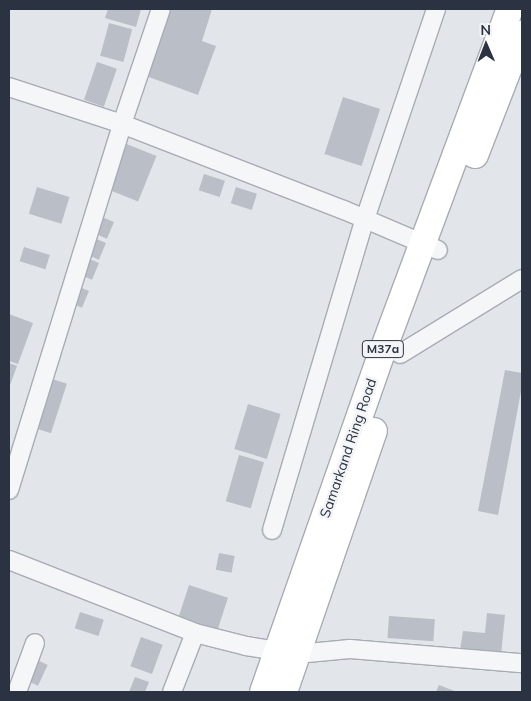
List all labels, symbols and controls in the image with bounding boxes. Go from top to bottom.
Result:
north arrow [461,20,511,70]
text: N [480,21,491,39]
road number: M37a [362,339,404,358]
street label: Samarkand Ring Road [316,376,380,520]

